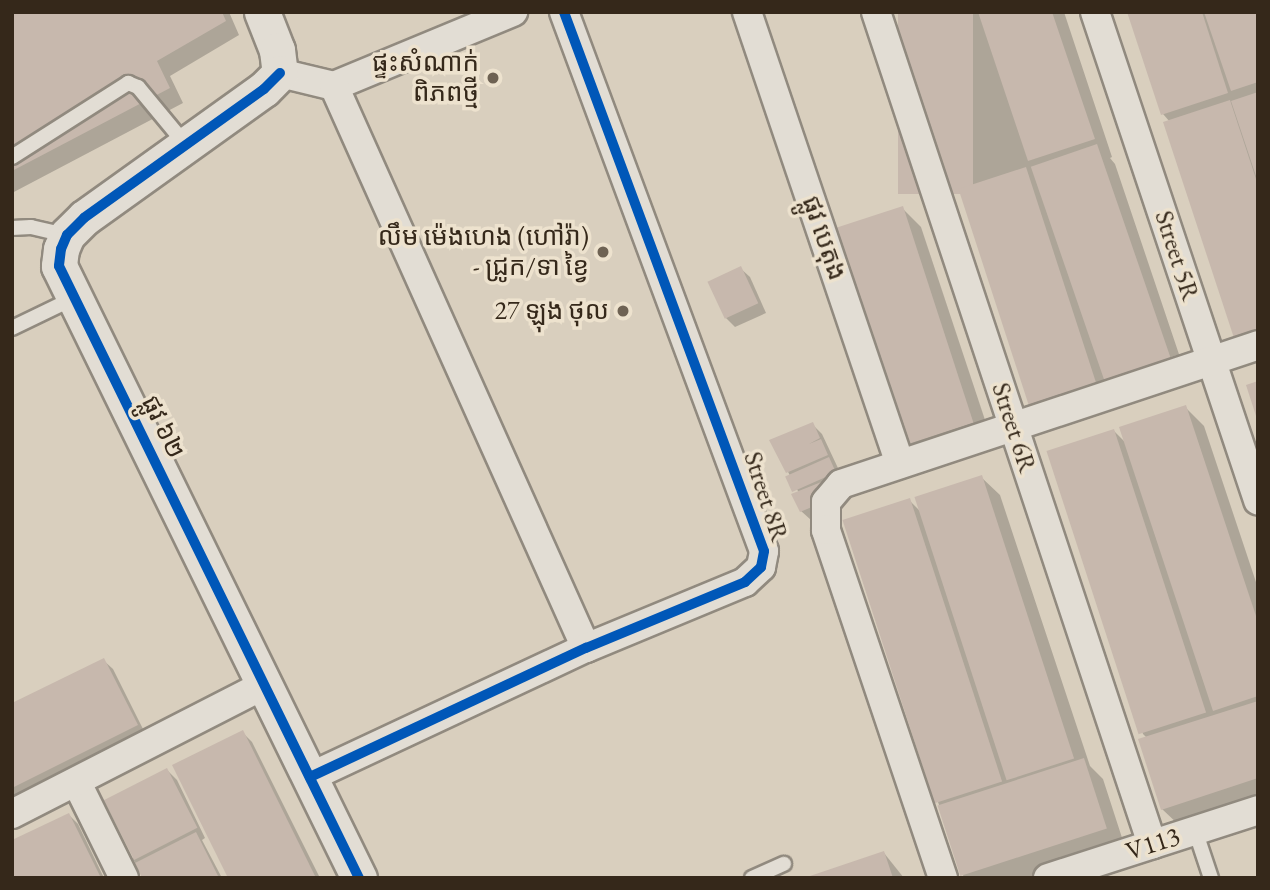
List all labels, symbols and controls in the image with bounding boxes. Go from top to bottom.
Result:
place label: ផ្ទះសំណាក់ ពិភពថ្មី [372,47,479,108]
marker: ផ្ទះសំណាក់ ពិភពថ្មី [485,70,501,86]
street label: ផ្លូវ បេតុង [795,192,853,284]
street label: Street 5R [1148,207,1206,305]
place label: លឹម ម៉េងហេង (ហៅរ៉ា) - ជ្រូក/ទា ខ្វៃ [378,221,589,282]
marker: លឹម ម៉េងហេង (ហៅរ៉ា) - ជ្រូក/ទា ខ្វៃ [595,244,611,260]
place label: 27 ឡុង ថុល [494,295,609,327]
marker: 27 ឡុង ថុល [615,303,631,319]
street label: Street 6R [985,379,1043,477]
street label: ផ្លូវ ៦២ [134,390,192,464]
street label: Street 8R [737,448,795,546]
street label: V113 [1122,821,1184,867]

